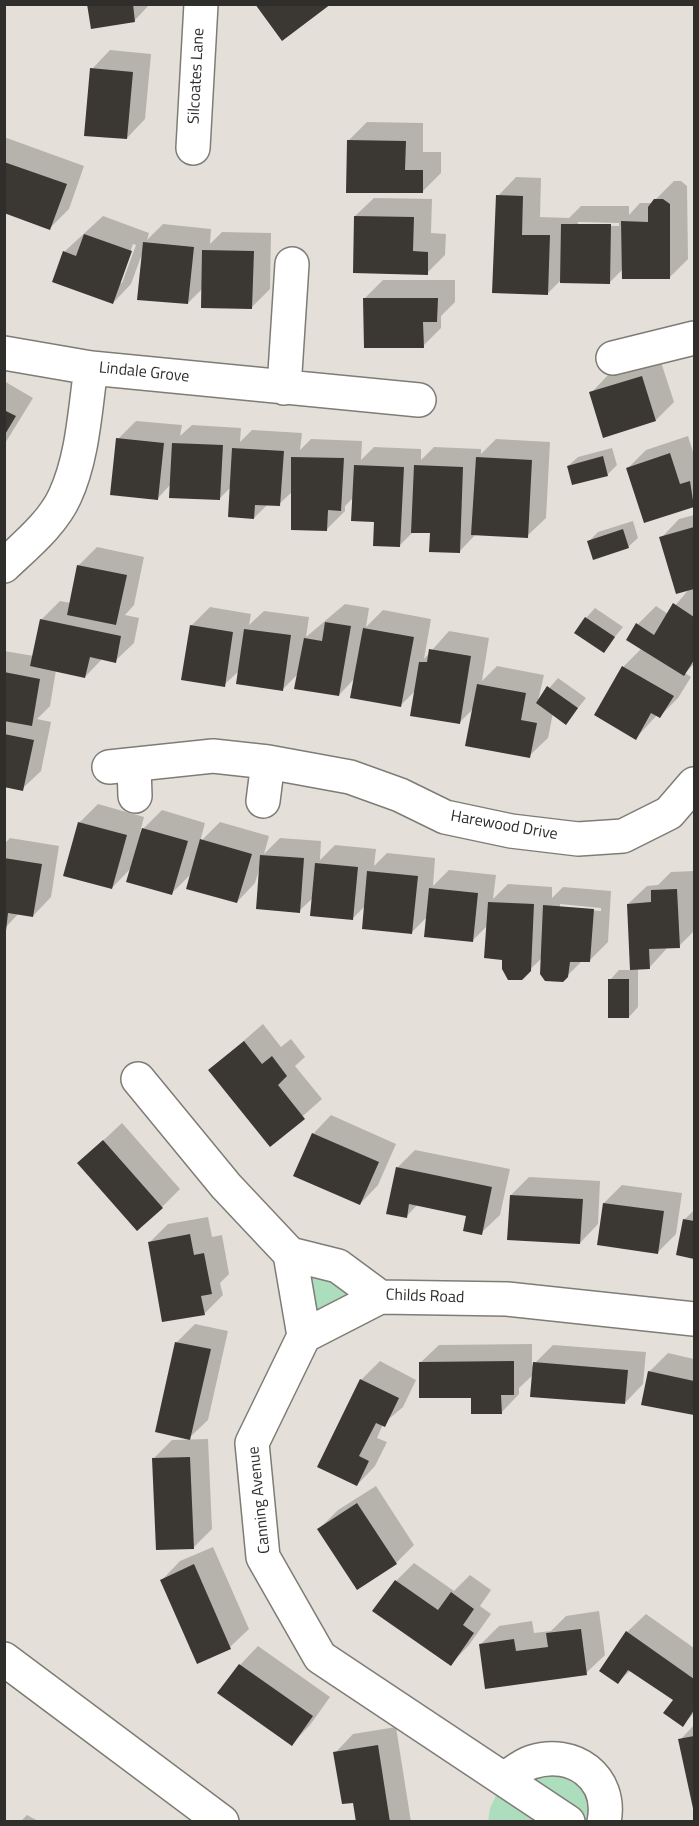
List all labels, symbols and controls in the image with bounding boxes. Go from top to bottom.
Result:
street label: Silcoates Lane [185,27,209,125]
street label: Lindale Grove [98,359,190,387]
street label: Harewood Drive [449,807,559,845]
street label: Childs Road [385,1286,465,1308]
street label: Canning Avenue [245,1445,275,1555]

